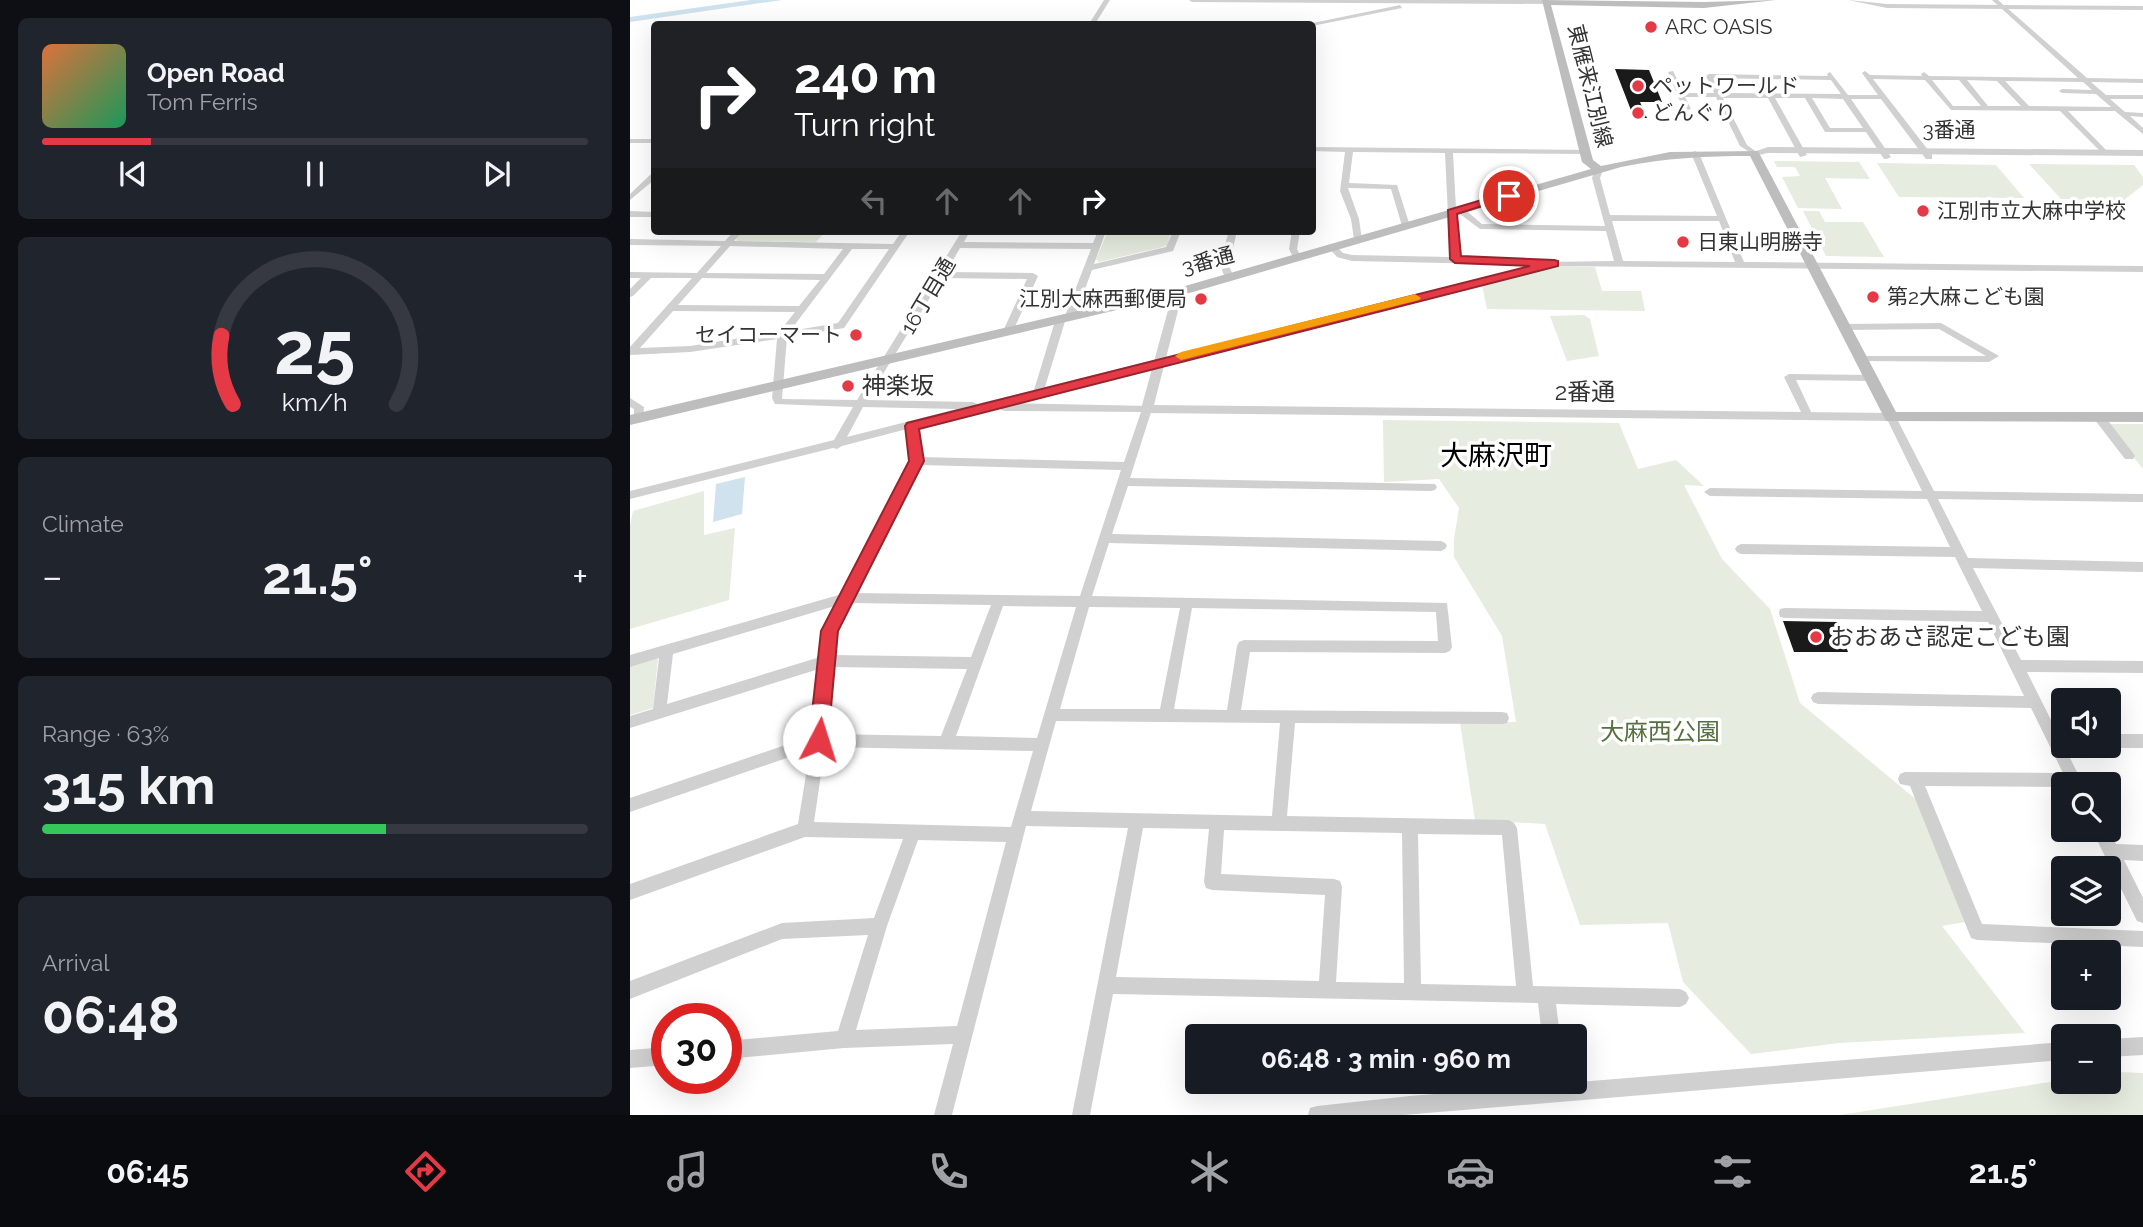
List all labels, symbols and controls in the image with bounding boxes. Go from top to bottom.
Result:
place label: ARC OASIS [1665,14,1773,39]
marker: ARC OASIS [1643,19,1659,35]
street label: 東雁来江別線 [1563,22,1618,150]
text: 240 m [794,47,937,104]
icon: right [679,49,770,140]
text: Open Road [147,58,285,88]
place label: ペットワールド [1652,73,1799,98]
marker: ペットワールド [1630,78,1646,94]
text: Tom Ferris [147,88,258,115]
place label: どんぐり [1652,100,1736,125]
marker: どんぐり [1630,105,1646,121]
text: Turn right [794,106,935,143]
street label: 3番通 [1922,117,1976,142]
icon: previous [114,155,152,193]
icon: pause [296,155,334,193]
icon: next [478,155,516,193]
pin [1479,166,1539,226]
icon: arrive [1490,177,1528,215]
icon: left [855,182,893,220]
icon: ahead [928,182,966,220]
icon: ahead [1001,182,1039,220]
icon: right [1074,182,1112,220]
place label: 江別市立大麻中学校 [1937,198,2126,223]
marker: 江別市立大麻中学校 [1915,203,1931,219]
place label: 日東山明勝寺 [1697,229,1823,254]
marker: 日東山明勝寺 [1675,234,1691,250]
street label: 3番通 [1179,242,1237,279]
street label: 16丁目通 [895,253,960,338]
place label: 第2大麻こども園 [1887,284,2045,309]
place label: 江別大麻西郵便局 [1019,286,1187,311]
marker: 第2大麻こども園 [1865,289,1881,305]
marker: 江別大麻西郵便局 [1193,291,1209,307]
text: 25 [274,307,356,392]
place label: セイコーマート [695,322,842,347]
marker: セイコーマート [848,327,864,343]
place label: 神楽坂 [862,371,934,400]
street label: 2番通 [1555,377,1615,406]
marker: 神楽坂 [840,378,856,394]
text: km/h [282,387,348,417]
district label: 大麻沢町 [1440,439,1552,472]
text: Climate [42,510,124,537]
text: 21.5° [262,545,373,606]
text: − [42,554,62,599]
text: + [572,554,588,599]
place label: おおあさ認定こども園 [1830,622,2070,651]
marker: おおあさ認定こども園 [1808,629,1824,645]
map controls [2051,688,2121,1094]
button: sound [2051,688,2121,758]
position arrow [782,703,856,777]
park label: 大麻西公園 [1600,717,1720,746]
text: Range · 63% [42,720,169,747]
text: 315 km [42,755,215,816]
button: search [2051,772,2121,842]
button: layers [2051,856,2121,926]
button: + [2051,940,2121,1010]
text: Arrival [42,949,109,976]
text: 06:48 [42,984,179,1045]
speed limit sign: 30 [651,1003,742,1094]
button: − [2051,1024,2121,1094]
text: 06:48 · 3 min · 960 m [1261,1044,1511,1074]
icon: directions [401,1147,450,1196]
icon: music [663,1147,712,1196]
icon: phone [924,1147,973,1196]
icon: climate [1185,1147,1234,1196]
icon: car [1446,1147,1495,1196]
icon: filters [1708,1147,1757,1196]
text: 06:45 [106,1153,189,1190]
text: 21.5° [1969,1153,2037,1190]

